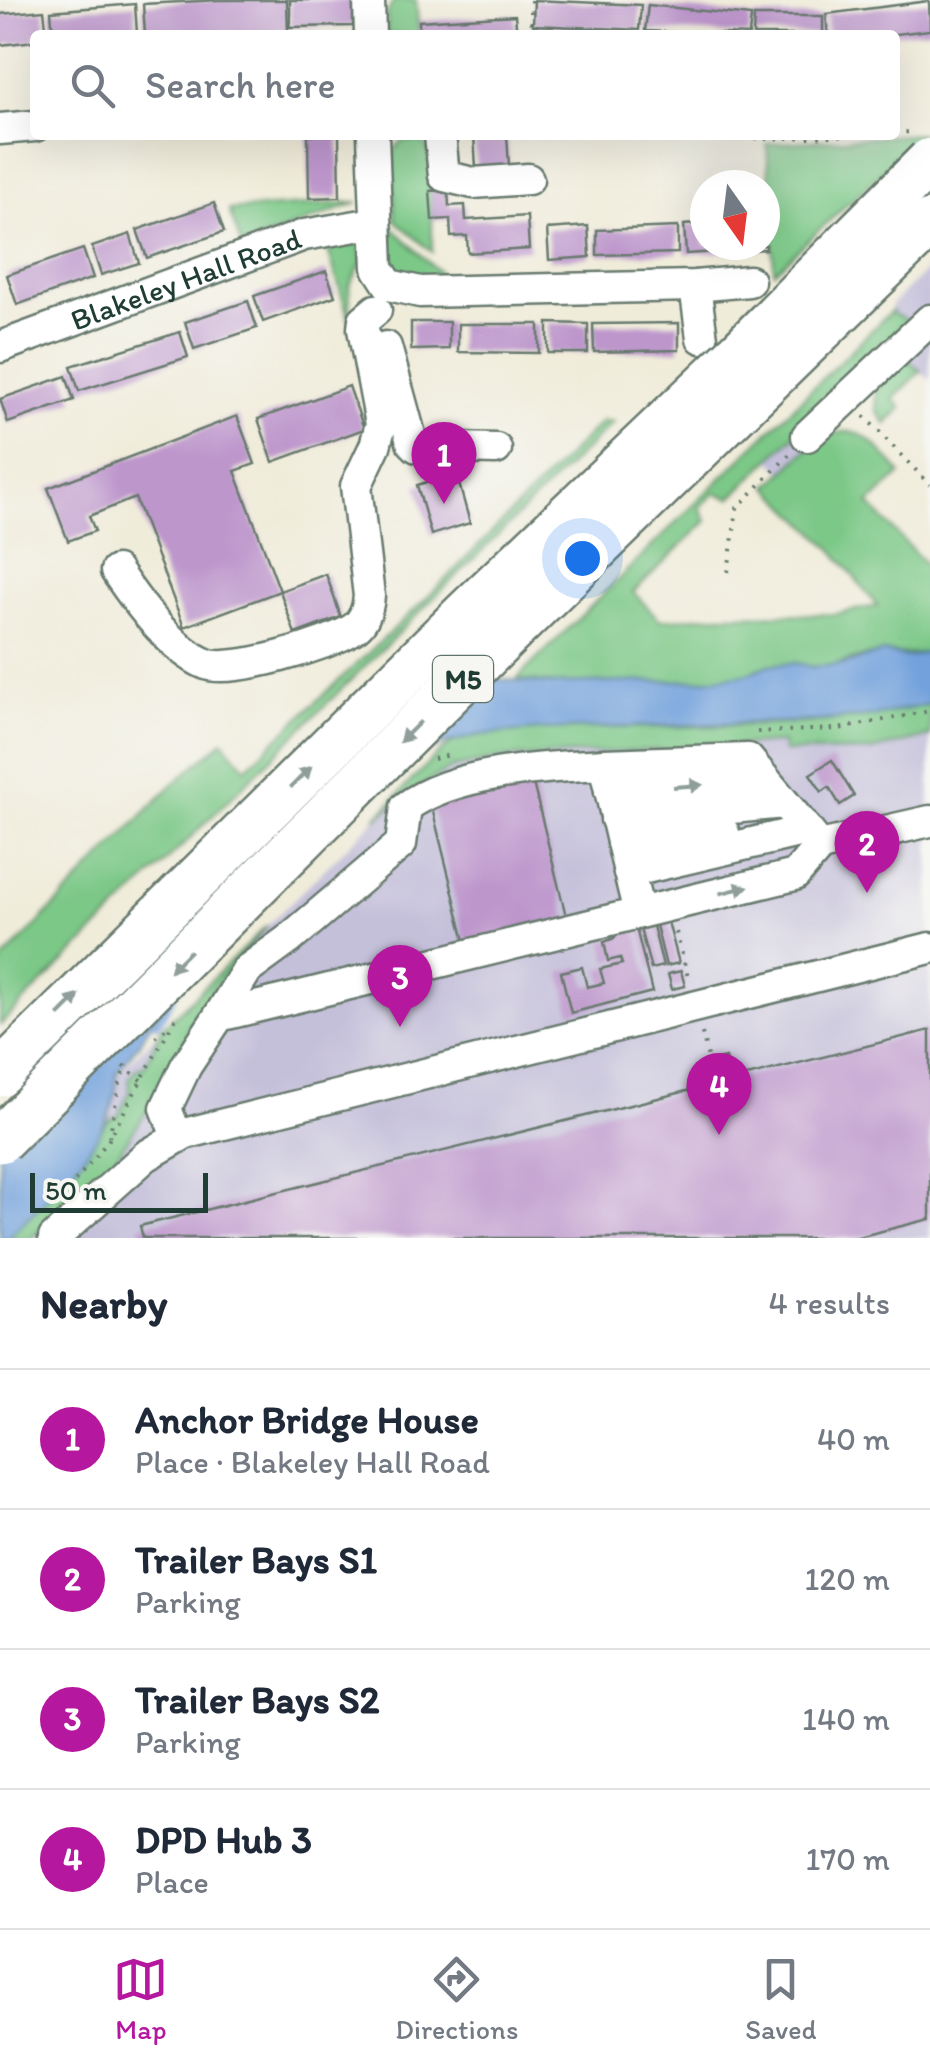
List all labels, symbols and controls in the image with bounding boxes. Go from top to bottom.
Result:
search box [30,30,900,140]
icon: search [65,58,120,113]
text: Search here [145,62,336,108]
north arrow [690,170,780,260]
street label: Blakeley Hall Road [65,219,307,338]
pin: 1 [412,422,476,504]
your location [557,533,608,584]
road number: M5 [433,656,493,702]
one-way arrow [399,720,423,743]
one-way arrow [288,765,312,789]
one-way arrow [672,777,704,793]
pin: 2 [834,810,900,893]
one-way arrow [719,882,750,897]
pin: 3 [368,944,432,1027]
one-way arrow [169,949,192,973]
one-way arrow [57,994,81,1017]
pin: 4 [686,1052,752,1135]
scale bar [30,1168,208,1212]
text: 50 m [45,1173,107,1207]
text: Nearby [40,1278,167,1329]
text: 4 results [769,1284,890,1322]
text: Anchor Bridge House [135,1397,479,1443]
text: 1 [65,1420,80,1458]
text: 40 m [817,1420,890,1458]
text: Place · Blakeley Hall Road [135,1443,490,1481]
text: Trailer Bays S1 [135,1537,377,1583]
text: 2 [64,1560,81,1598]
text: 120 m [804,1560,890,1598]
text: Parking [135,1583,241,1621]
text: Trailer Bays S2 [135,1677,380,1723]
text: 3 [64,1700,81,1738]
text: 140 m [802,1700,890,1738]
text: Parking [135,1723,241,1761]
text: DPD Hub 3 [135,1817,312,1863]
text: 4 [63,1840,82,1878]
text: 170 m [805,1840,890,1878]
text: Place [135,1863,209,1901]
tab: Map [113,1952,168,2046]
tab: Directions [395,1952,518,2046]
tab: Saved [745,1952,817,2046]

